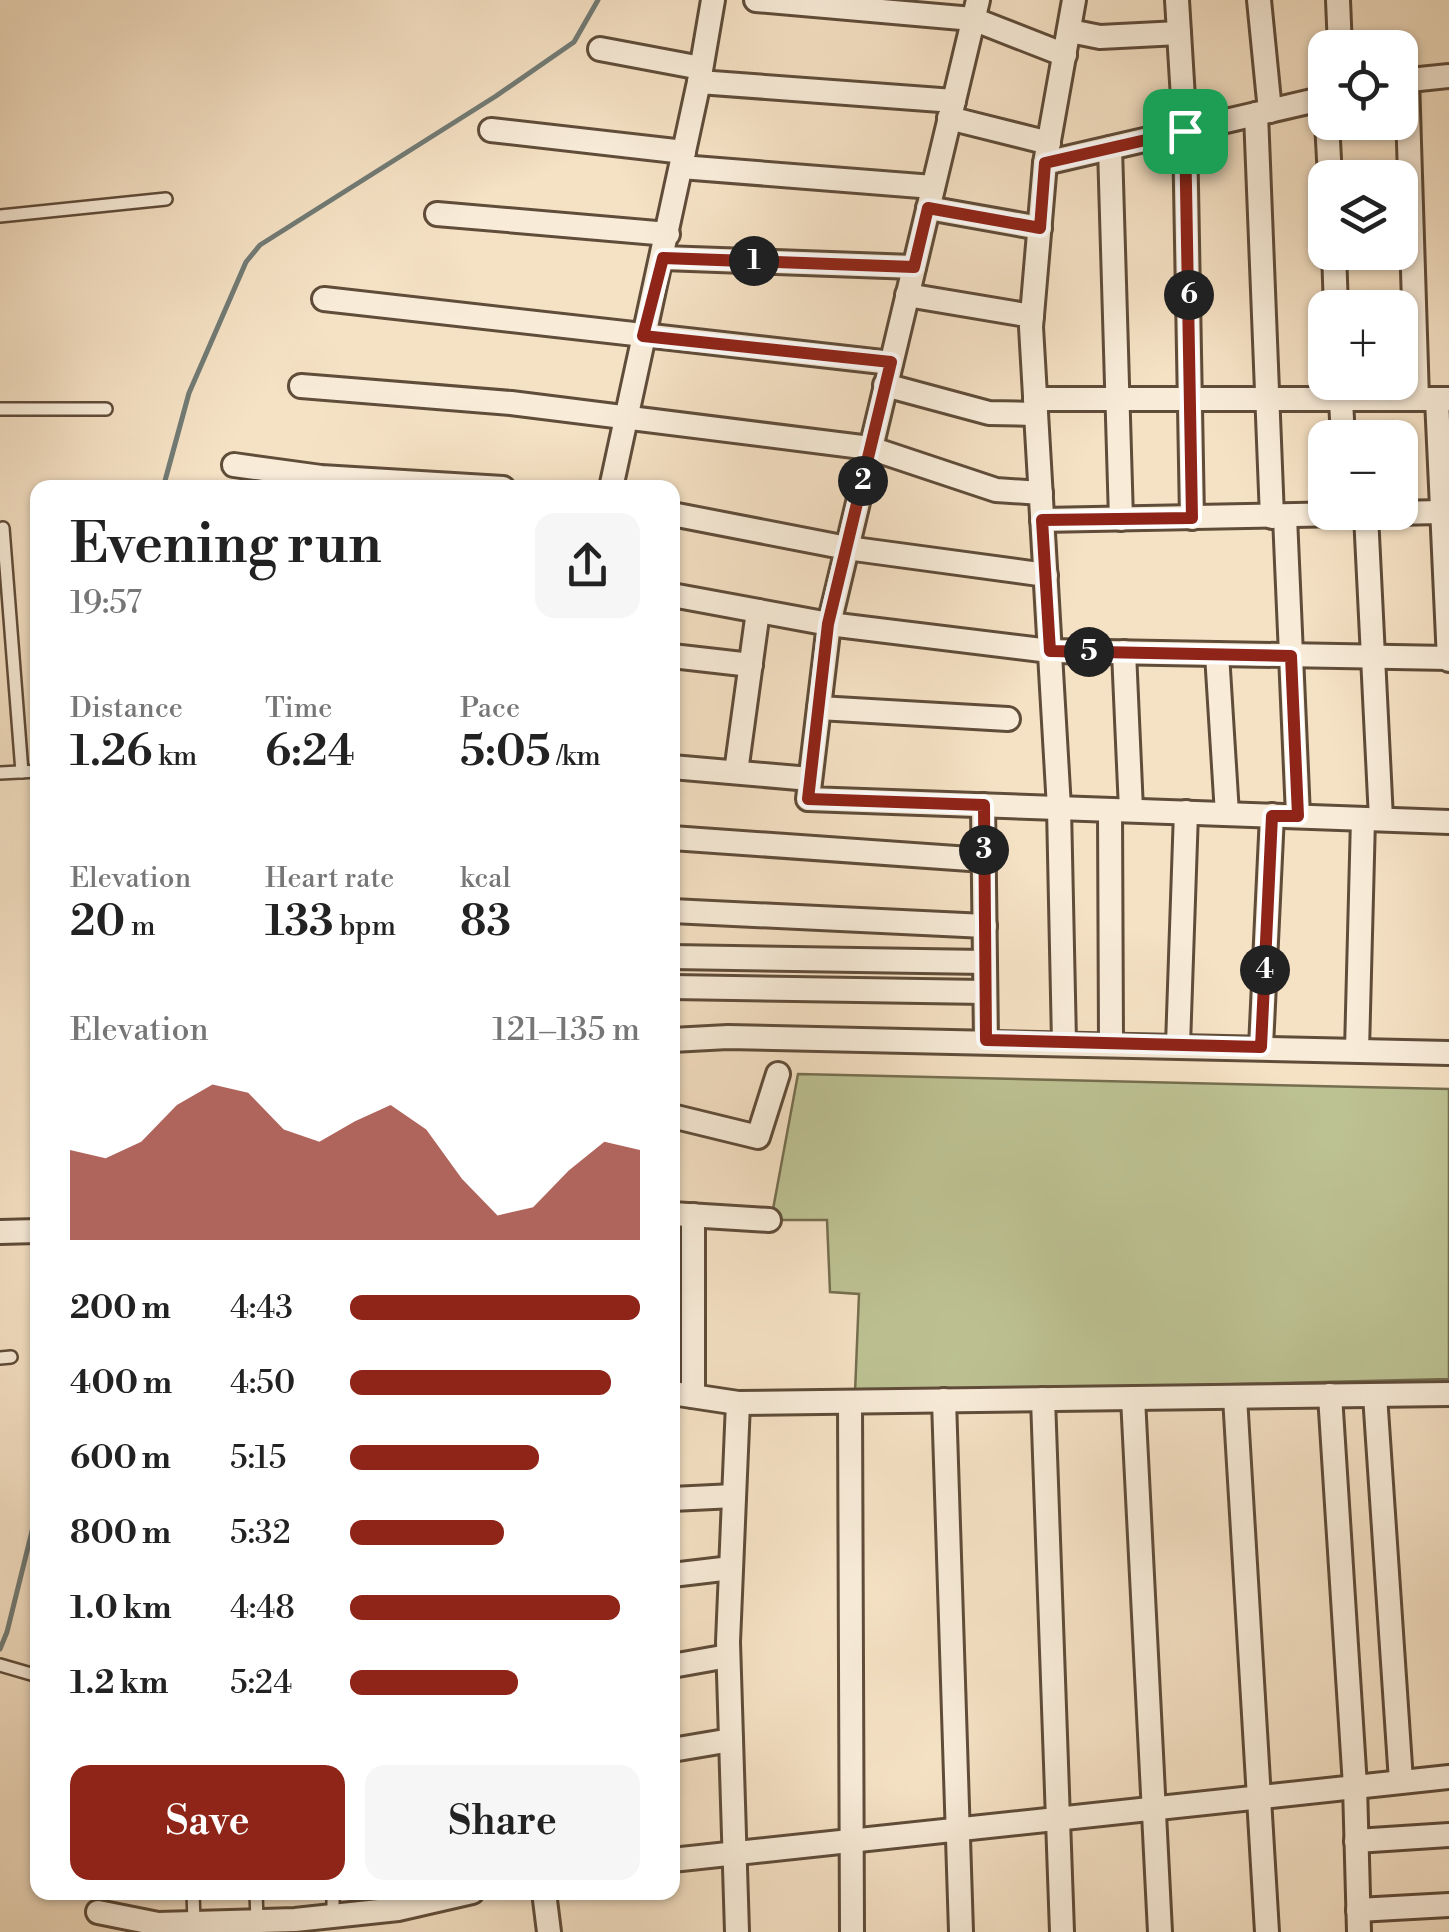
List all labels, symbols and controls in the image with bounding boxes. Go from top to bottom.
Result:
map controls [1308,30,1418,530]
button: locate [1308,30,1418,140]
pin [1143,89,1228,174]
icon: arrive [1158,104,1213,159]
button: layers [1308,160,1418,270]
pin: 1 [729,236,779,286]
text: 1 [747,243,761,278]
pin: 6 [1164,270,1214,320]
text: 6 [1180,277,1198,312]
button: + [1308,290,1418,400]
button: − [1308,420,1418,530]
pin: 2 [838,456,888,506]
text: 2 [854,463,872,498]
text: Evening run [70,511,382,580]
button: share [535,513,640,618]
text: 19:57 [70,583,142,623]
pin: 5 [1064,627,1114,677]
text: 5 [1080,634,1098,669]
text: Distance [70,691,183,726]
text: Time [265,691,332,726]
text: Pace [460,691,520,726]
text: 1.26 [70,726,152,779]
text: 6:24 [265,726,355,779]
text: 5:05 [460,726,551,779]
text: km [152,739,197,774]
text: /km [551,739,601,774]
pin: 3 [959,825,1009,875]
text: 3 [976,832,992,867]
text: Elevation [70,861,191,896]
text: Heart rate [265,861,394,896]
text: kcal [460,861,511,896]
text: 20 [70,896,125,949]
text: 133 [265,896,334,949]
text: 83 [460,896,511,949]
text: m [125,909,155,944]
text: bpm [334,909,396,944]
pin: 4 [1240,945,1290,995]
text: 4 [1256,952,1274,987]
text: Elevation [70,1010,209,1050]
text: 121–135 m [492,1010,640,1050]
text: 200 m [70,1288,171,1328]
text: 4:43 [230,1288,293,1328]
text: 400 m [70,1363,172,1403]
text: 4:50 [230,1363,295,1403]
text: 600 m [70,1438,171,1478]
text: 5:15 [230,1438,286,1478]
text: 800 m [70,1513,171,1553]
text: 5:32 [230,1513,291,1553]
text: 1.0 km [70,1588,172,1628]
text: 4:48 [230,1588,295,1628]
text: 1.2 km [70,1663,168,1703]
text: 5:24 [230,1663,292,1703]
button: Save [70,1765,345,1880]
button: Share [365,1765,640,1880]

